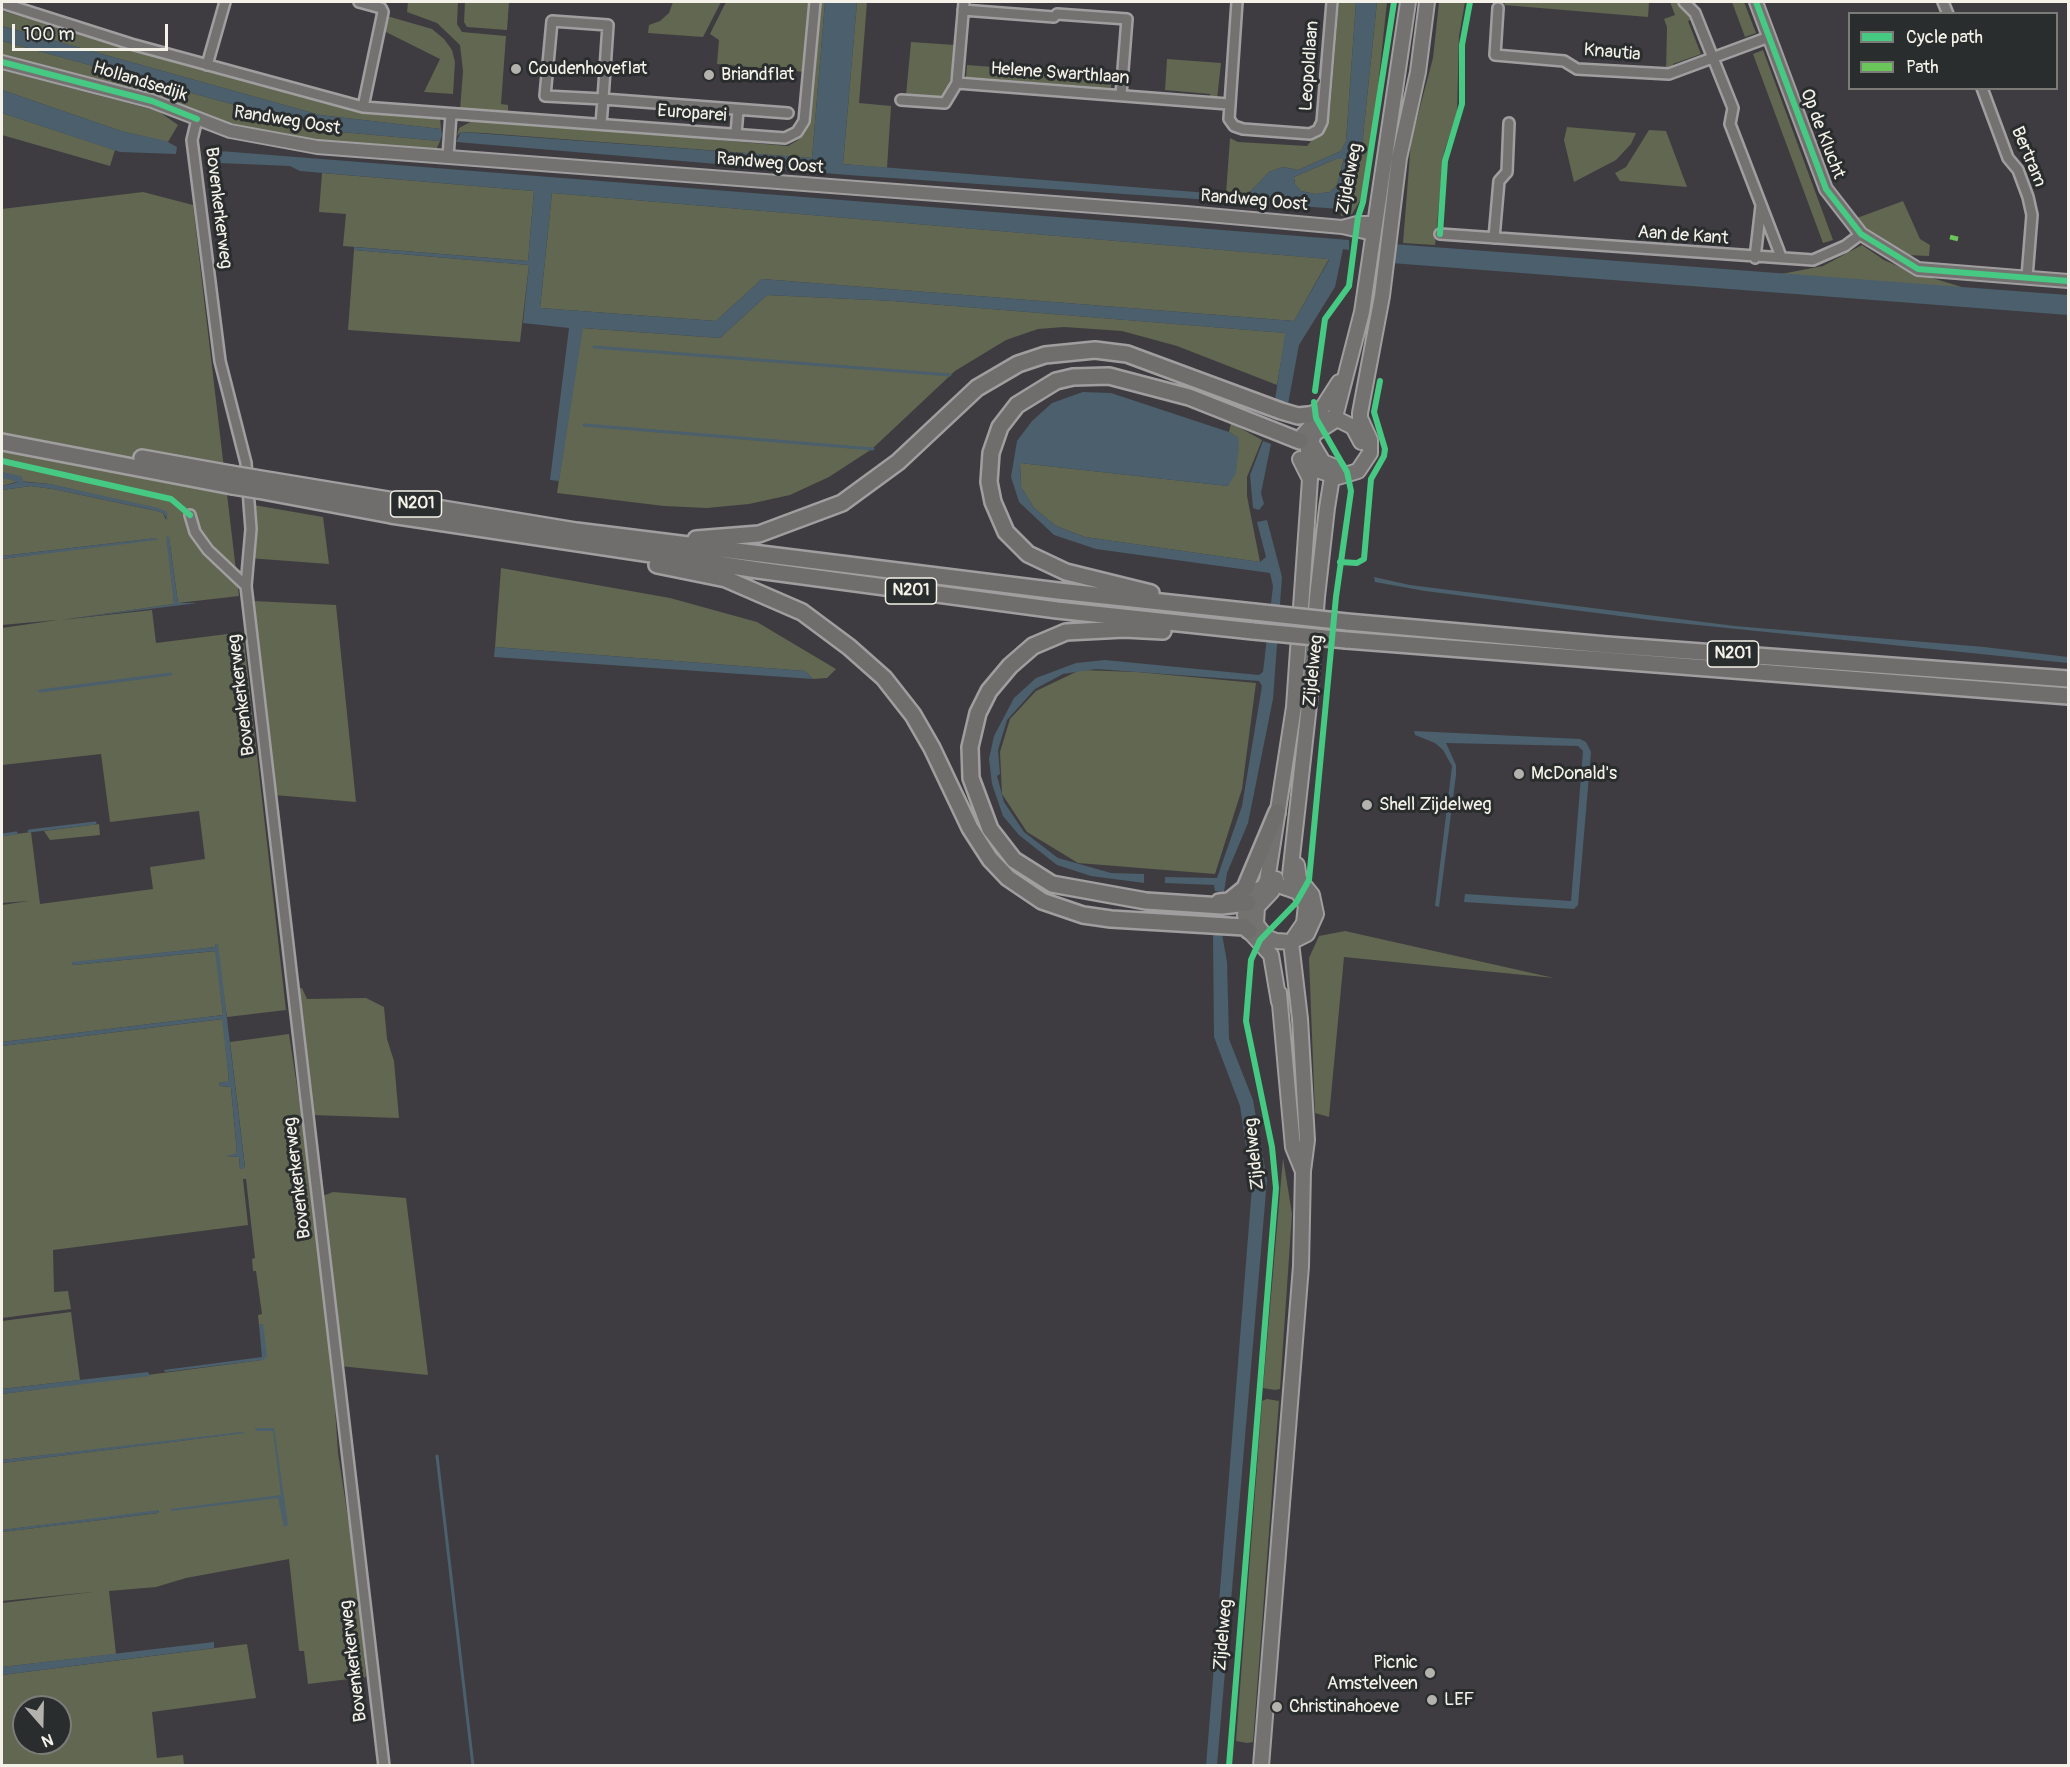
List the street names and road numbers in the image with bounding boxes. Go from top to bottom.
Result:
street label: Leopoldlaan [1296,20,1324,112]
street label: Knautia [1583,40,1641,66]
street label: Hollandsedijk [90,57,190,107]
street label: Helene Swarthlaan [990,58,1130,90]
street label: Op de Klucht [1795,86,1849,182]
street label: Europarei [657,101,727,127]
street label: Randweg Oost [232,102,342,140]
street label: Bertram [2006,124,2050,190]
street label: Zijdelweg [1333,141,1367,217]
street label: Bovenkerkerweg [200,146,236,270]
street label: Randweg Oost [715,149,825,179]
street label: Randweg Oost [1199,186,1309,216]
street label: Aan de Kant [1637,222,1729,250]
road number: N201 [390,491,442,517]
road number: N201 [886,578,936,604]
street label: Bovenkerkerweg [224,633,260,757]
street label: Zijdelweg [1299,634,1329,708]
road number: N201 [1708,641,1758,667]
street label: Bovenkerkerweg [280,1116,316,1240]
street label: Zijdelweg [1240,1117,1270,1191]
street label: Zijdelweg [1210,1598,1238,1672]
street label: Bovenkerkerweg [336,1599,372,1723]

